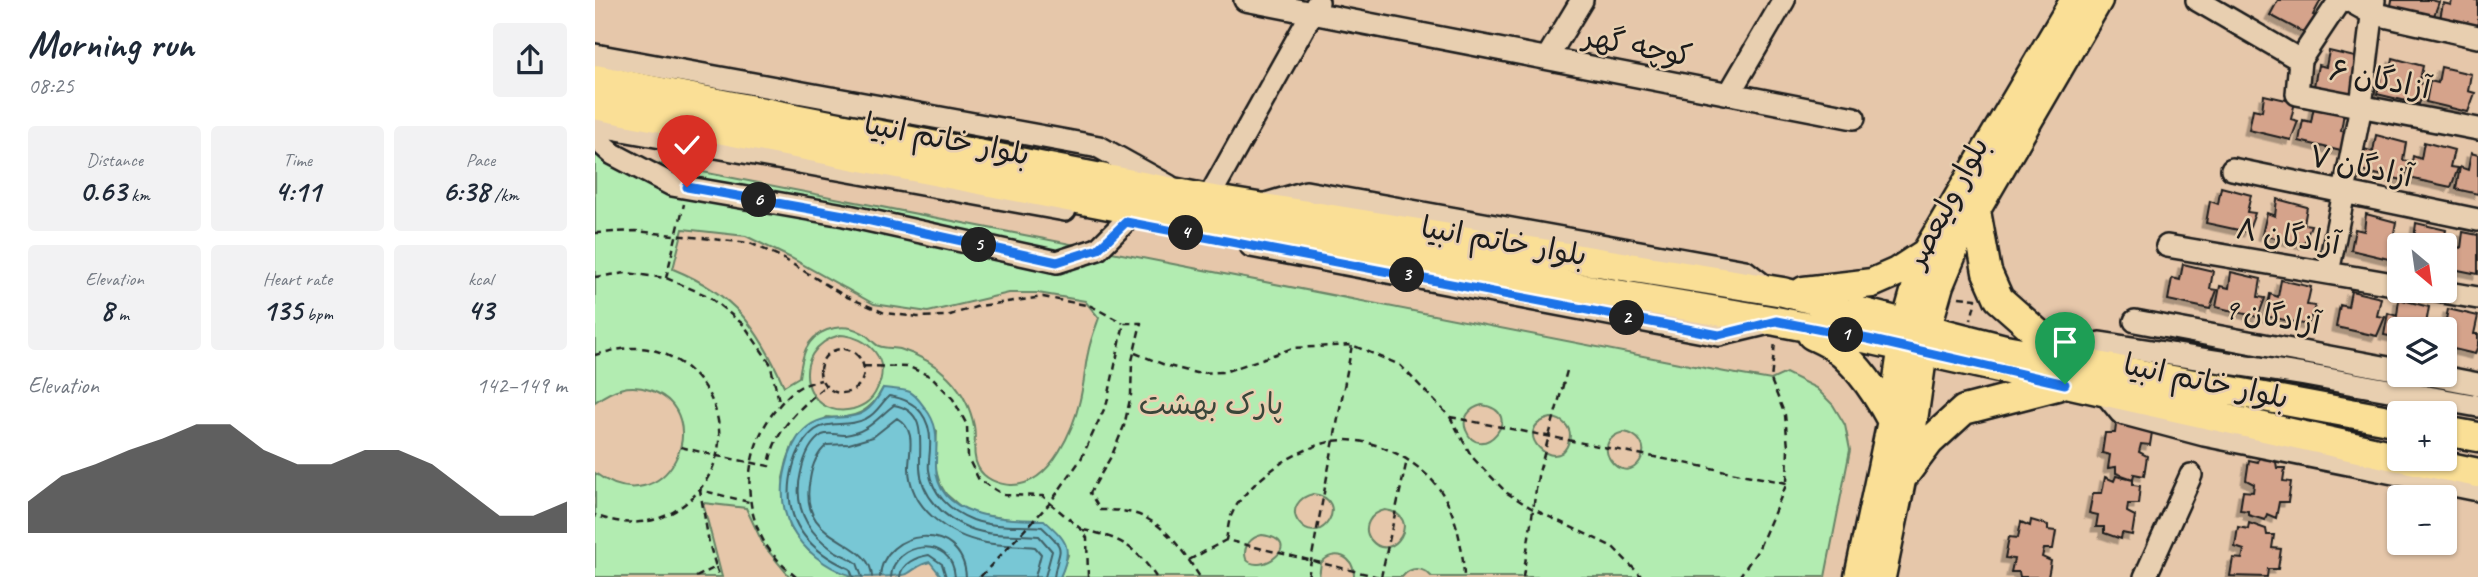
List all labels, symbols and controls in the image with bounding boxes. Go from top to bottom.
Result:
street label: کوچه گهر [1578,16,1695,75]
text: Morning run [28,21,194,68]
button: share [493,23,567,97]
street label: آزادگان ۶ [2326,51,2435,108]
text: 08:25 [28,71,74,100]
street label: بلوار خاتم انبیا [860,104,1033,177]
pin [657,115,717,187]
icon: check [668,126,706,164]
street label: بلوار ولیعصر [1895,130,1997,276]
street label: آزادگان ۷ [2306,136,2418,196]
text: Distance [86,148,143,172]
text: Time [283,148,312,172]
text: Pace [466,148,495,172]
text: 0.63 [79,172,126,210]
text: 4:11 [274,172,321,210]
text: 6:38 [442,172,489,210]
pin: 6 [741,182,777,218]
text: km [126,183,150,207]
text: /km [489,183,519,207]
text: 6 [754,187,763,211]
street label: بلوار خاتم انبیا [1418,208,1590,277]
street label: آزادگان ۸ [2233,209,2344,263]
pin: 4 [1169,216,1203,250]
text: 4 [1181,220,1190,244]
pin: 5 [961,228,997,262]
text: 5 [974,232,983,256]
north arrow [2387,233,2457,303]
map controls [2387,233,2457,555]
pin: 3 [1389,258,1425,292]
text: 3 [1402,262,1411,286]
text: Elevation [85,267,144,291]
text: Heart rate [263,267,332,291]
text: kcal [468,267,493,291]
street label: آزادگان 9 [2221,289,2325,343]
text: 8 [100,291,114,329]
text: 135 [262,291,302,329]
text: 43 [467,291,494,329]
pin: 2 [1609,300,1645,336]
text: m [114,302,129,326]
text: bpm [302,302,333,326]
text: 2 [1622,305,1631,329]
pin [2035,312,2095,384]
button: layers [2387,317,2457,387]
pin: 1 [1829,318,1863,352]
text: 1 [1841,322,1850,346]
icon: arrive [2046,323,2084,361]
street label: بلوار خاتم انبیا [2119,345,2292,420]
text: Elevation [28,371,99,400]
text: 142–149 m [476,371,567,400]
park label: پارک بهشت [1139,385,1283,423]
button: + [2387,401,2457,471]
button: − [2387,485,2457,555]

